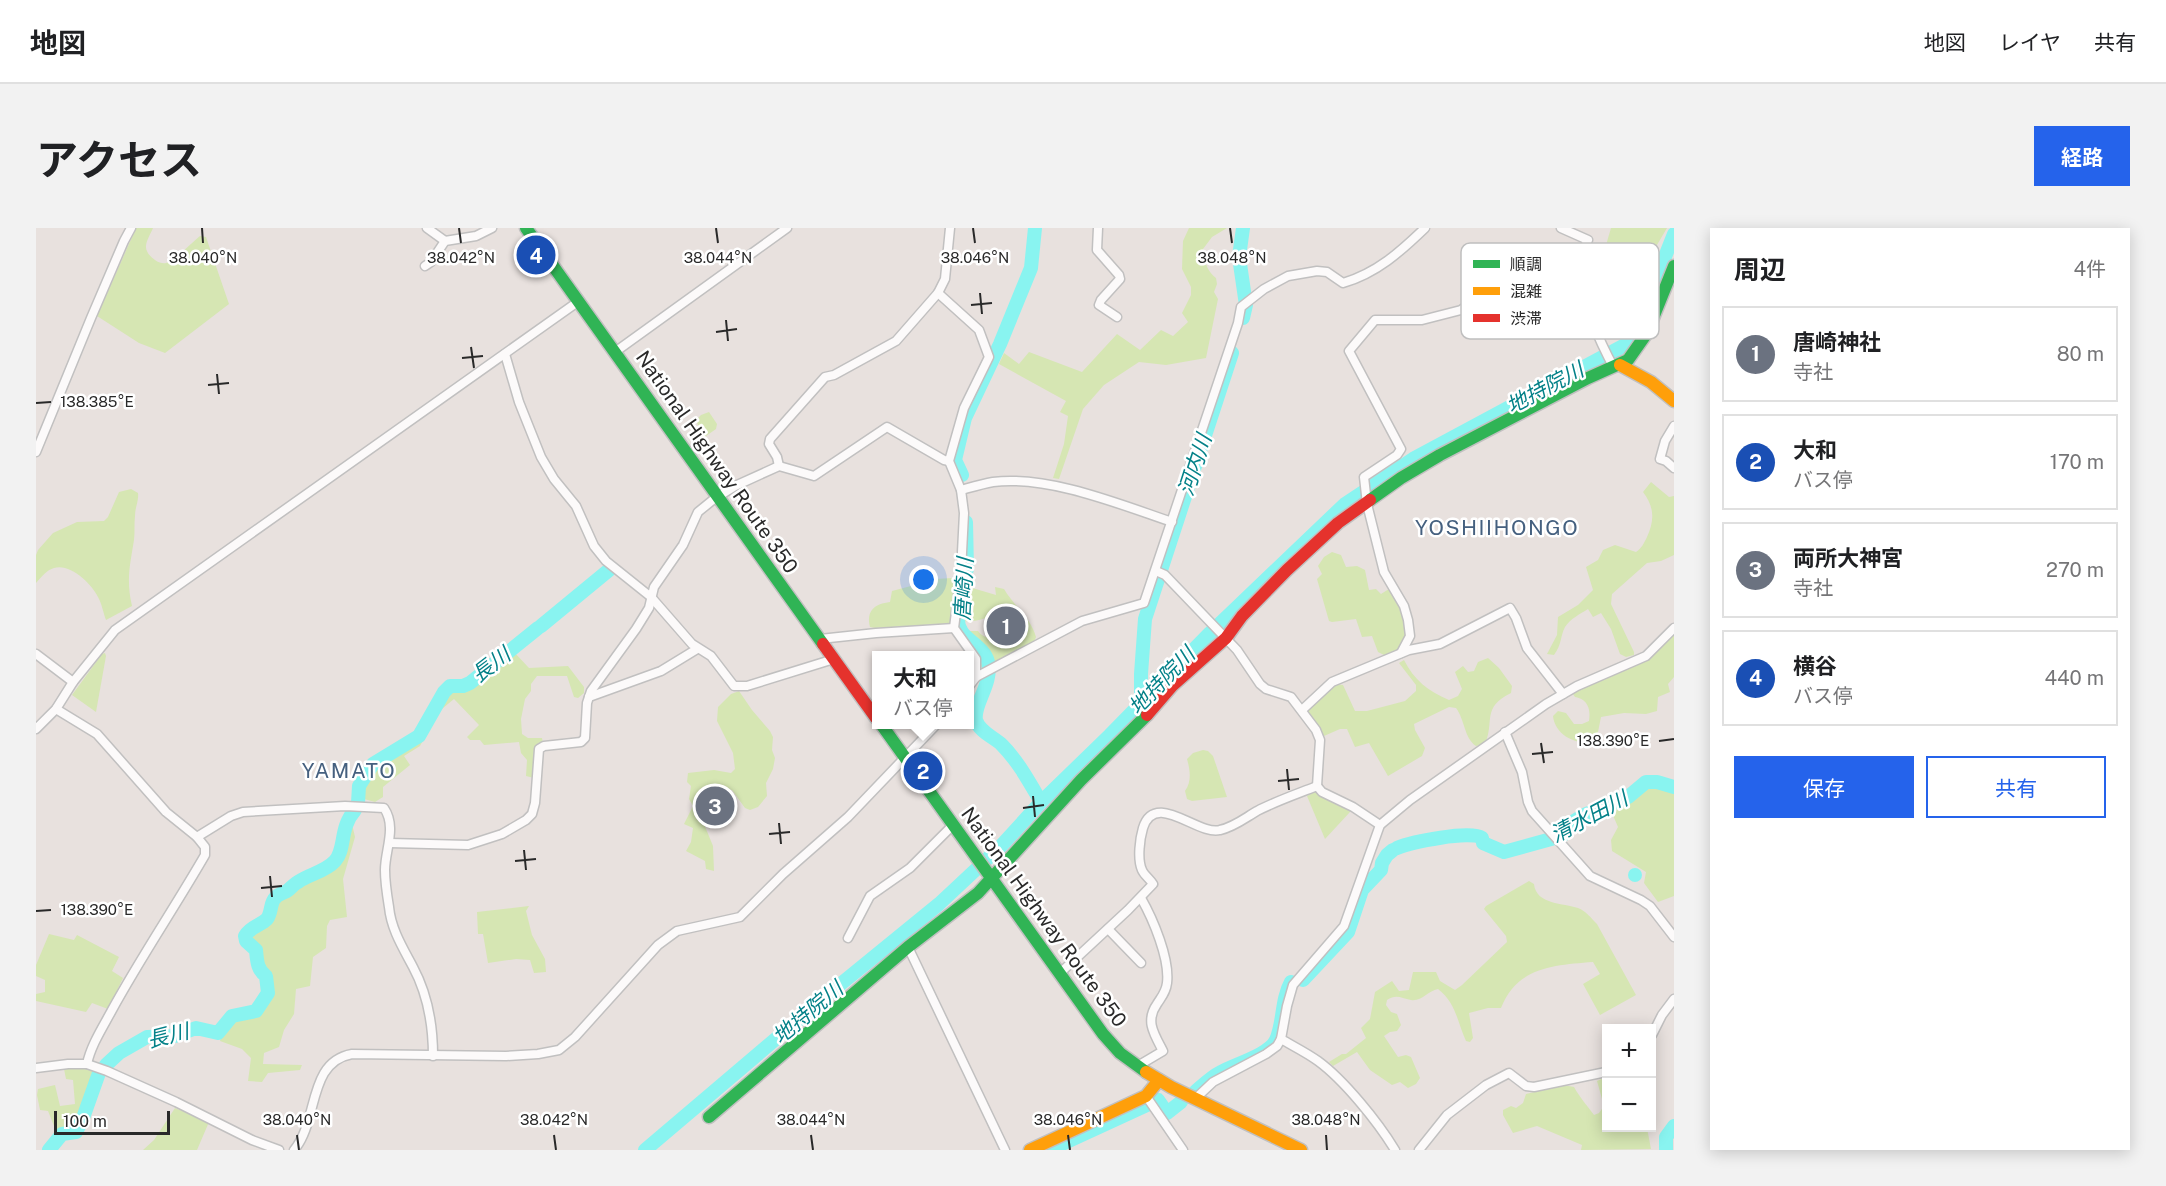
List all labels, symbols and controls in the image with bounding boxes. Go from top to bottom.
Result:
text: 地図 [30,26,86,59]
text: 地図 [1924,30,1966,55]
text: レイヤ [1999,30,2061,55]
text: 共有 [2094,30,2136,55]
button: 経路 [2034,126,2130,186]
text: アクセス [36,135,202,184]
pin: 4 [516,232,556,278]
legend [1461,243,1659,339]
text: 38.040°N [169,249,237,266]
text: 38.042°N [427,249,495,266]
text: 38.044°N [684,249,752,266]
text: 38.046°N [941,249,1009,266]
text: 38.048°N [1198,249,1267,266]
text: 周辺 [1734,254,1786,285]
text: 順調 [1510,255,1542,274]
text: 4件 [2073,257,2106,281]
text: 混雑 [1510,282,1542,301]
text: 渋滞 [1510,309,1542,328]
text: 唐崎神社 [1793,329,1881,355]
text: 1 [1751,342,1760,366]
text: 80 m [2057,342,2104,366]
street label: National Highway Route 350 [631,346,803,578]
water label: 地持院川 [1502,356,1589,418]
text: 寺社 [1793,360,1833,384]
text: 138.385°E [60,393,134,410]
water label: 河内川 [1173,429,1217,499]
text: 大和 [1793,437,1837,463]
text: 2 [1749,450,1762,474]
text: 170 m [2050,450,2104,474]
text: バス停 [1793,468,1853,492]
district label: YOSHIIHONGO [1415,515,1579,540]
text: 両所大神宮 [1793,545,1903,571]
water label: 唐崎川 [949,555,978,621]
text: 3 [1749,558,1762,582]
text: 270 m [2046,558,2104,582]
your location [909,565,938,594]
text: 寺社 [1793,576,1833,600]
pin: 1 [986,604,1026,648]
water label: 地持院川 [1123,640,1201,720]
water label: 長川 [466,641,517,687]
popup [872,651,974,729]
text: 横谷 [1793,653,1837,679]
text: 大和 [893,665,937,691]
text: 4 [1749,666,1762,690]
text: 440 m [2044,666,2104,690]
text: バス停 [1793,684,1853,708]
text: バス停 [893,696,953,720]
text: 138.390°E [1577,732,1649,749]
pin: 2 [904,748,942,794]
button: 保存 [1734,756,1914,818]
button: 共有 [1926,756,2106,818]
district label: YAMATO [302,758,396,783]
pin: 3 [696,784,734,828]
water label: 清水田川 [1546,785,1633,847]
street label: National Highway Route 350 [956,802,1132,1032]
text: 138.390°E [61,901,133,918]
water label: 地持院川 [767,975,849,1049]
water label: 長川 [144,1018,193,1053]
map controls [1602,1024,1656,1132]
button: + [1602,1024,1656,1078]
button: − [1602,1078,1656,1132]
scale bar [54,1108,170,1136]
text: 38.040°N [263,1111,331,1128]
text: 38.042°N [520,1111,588,1128]
text: 38.044°N [777,1111,845,1128]
text: 38.046°N [1034,1111,1102,1128]
text: 38.048°N [1292,1111,1361,1128]
text: 100 m [63,1112,107,1131]

